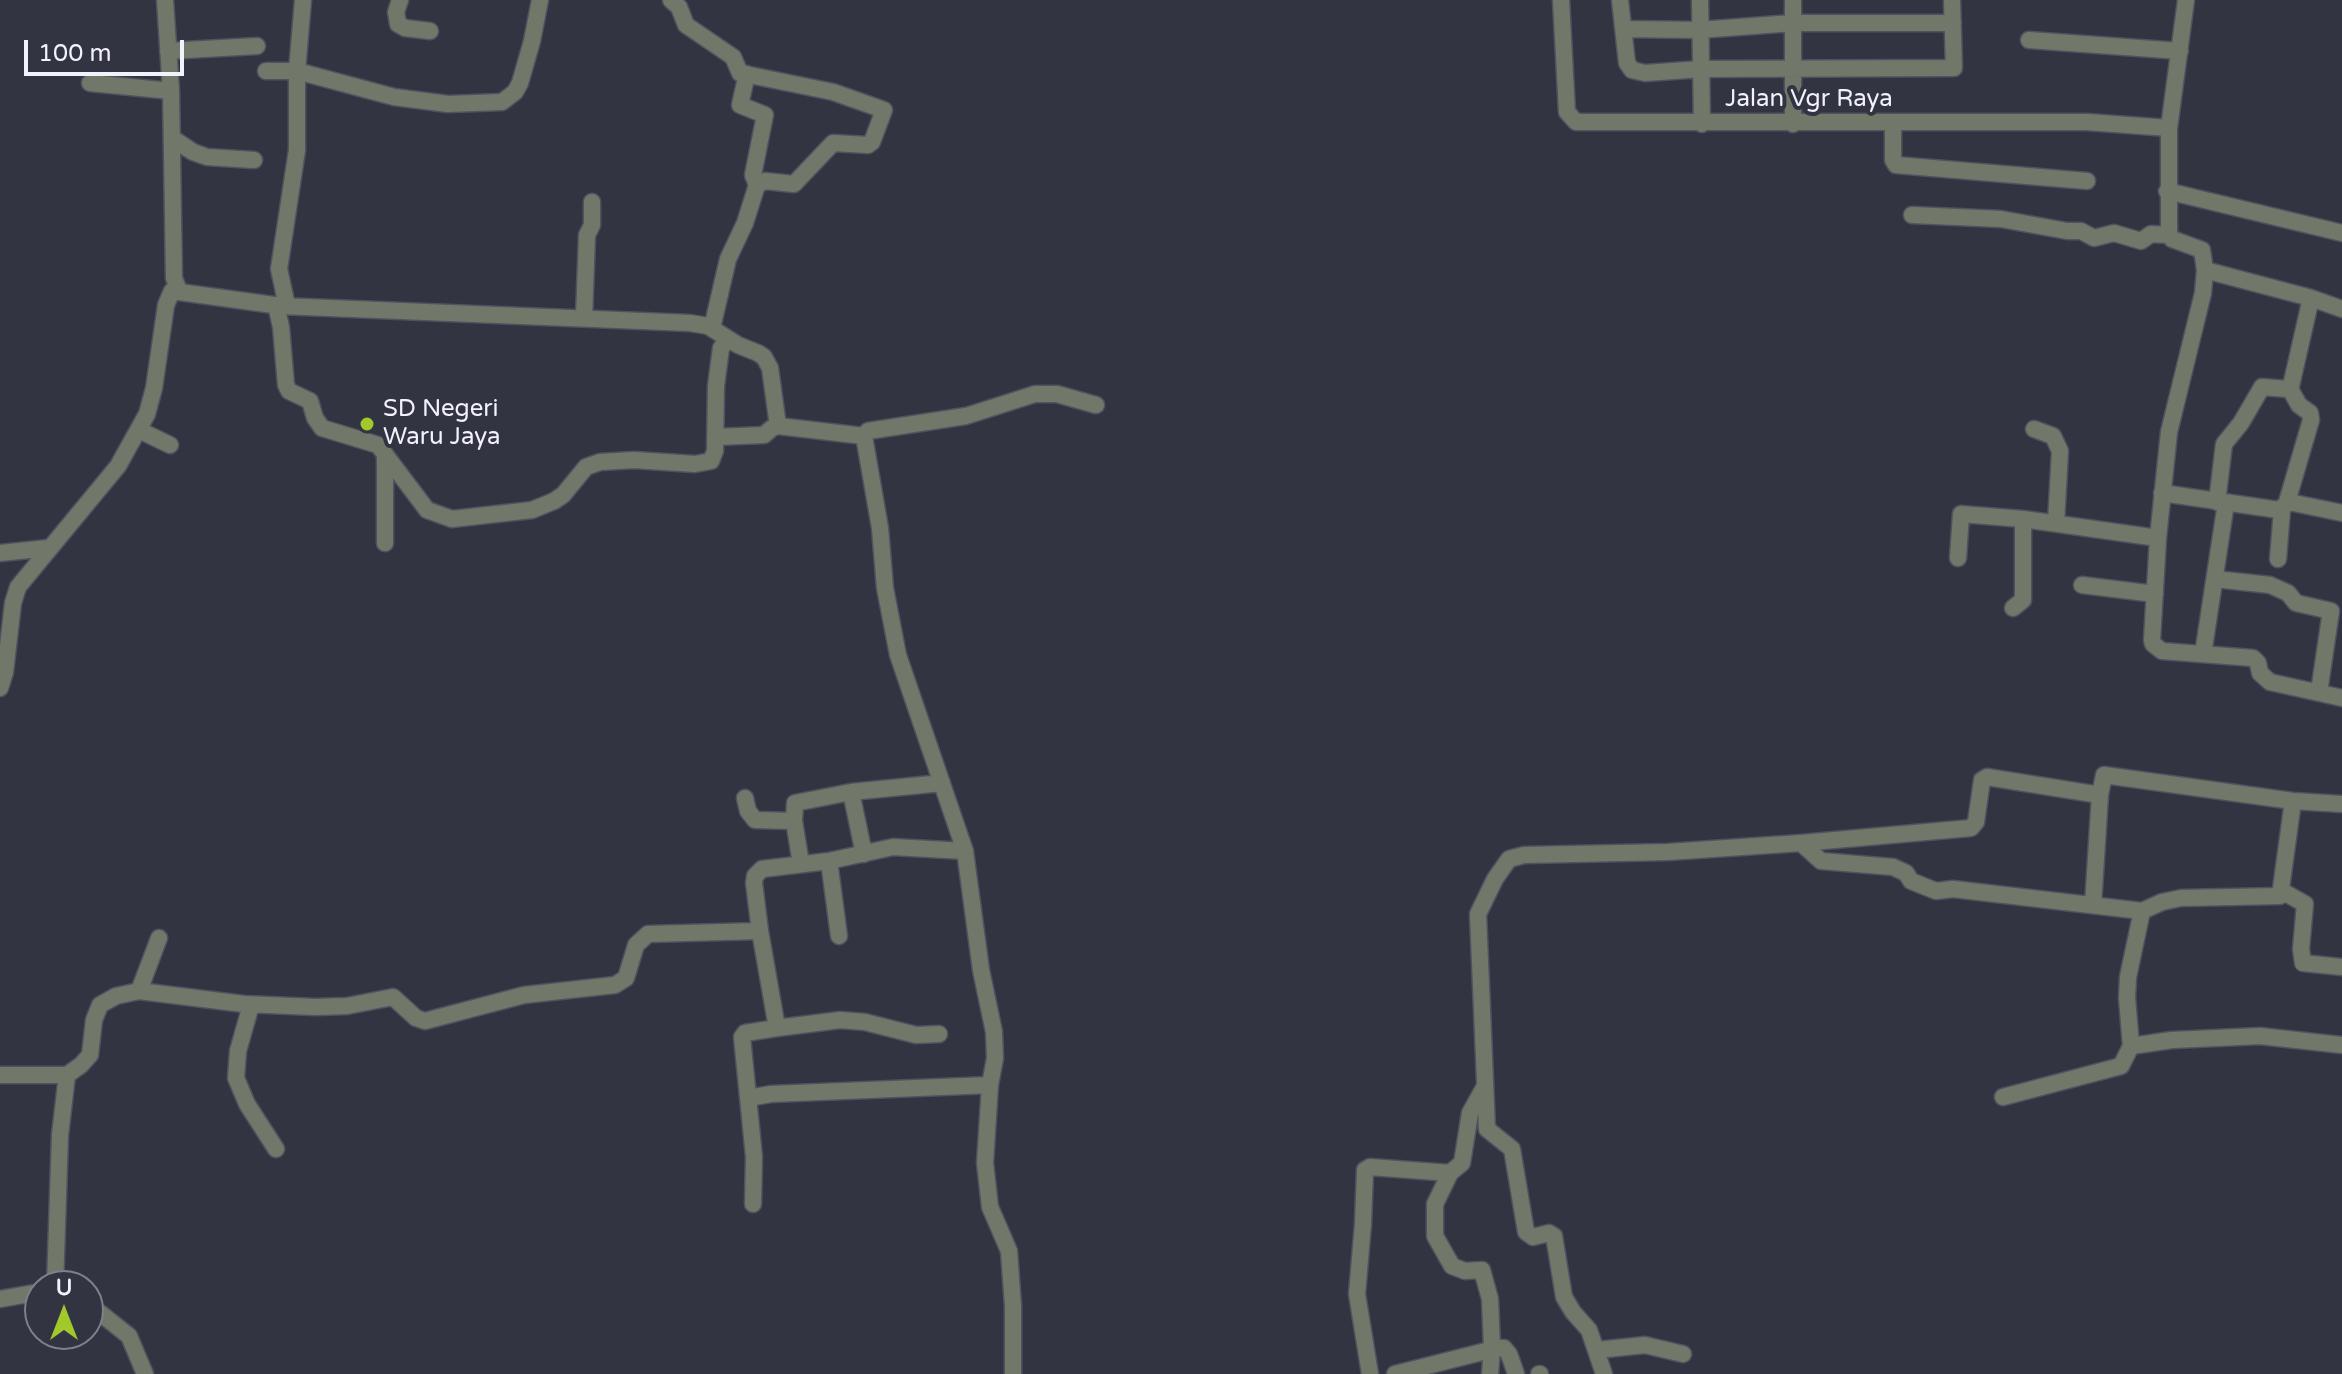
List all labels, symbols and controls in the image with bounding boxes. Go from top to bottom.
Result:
scale bar [28,24,188,74]
text: 100 m [38,39,112,68]
street label: Jalan Vgr Raya [1725,86,1893,114]
place label: SD Negeri Waru Jaya [383,396,501,452]
marker: SD Negeri Waru Jaya [358,415,376,433]
north arrow [24,1270,104,1350]
text: U [56,1275,72,1301]

